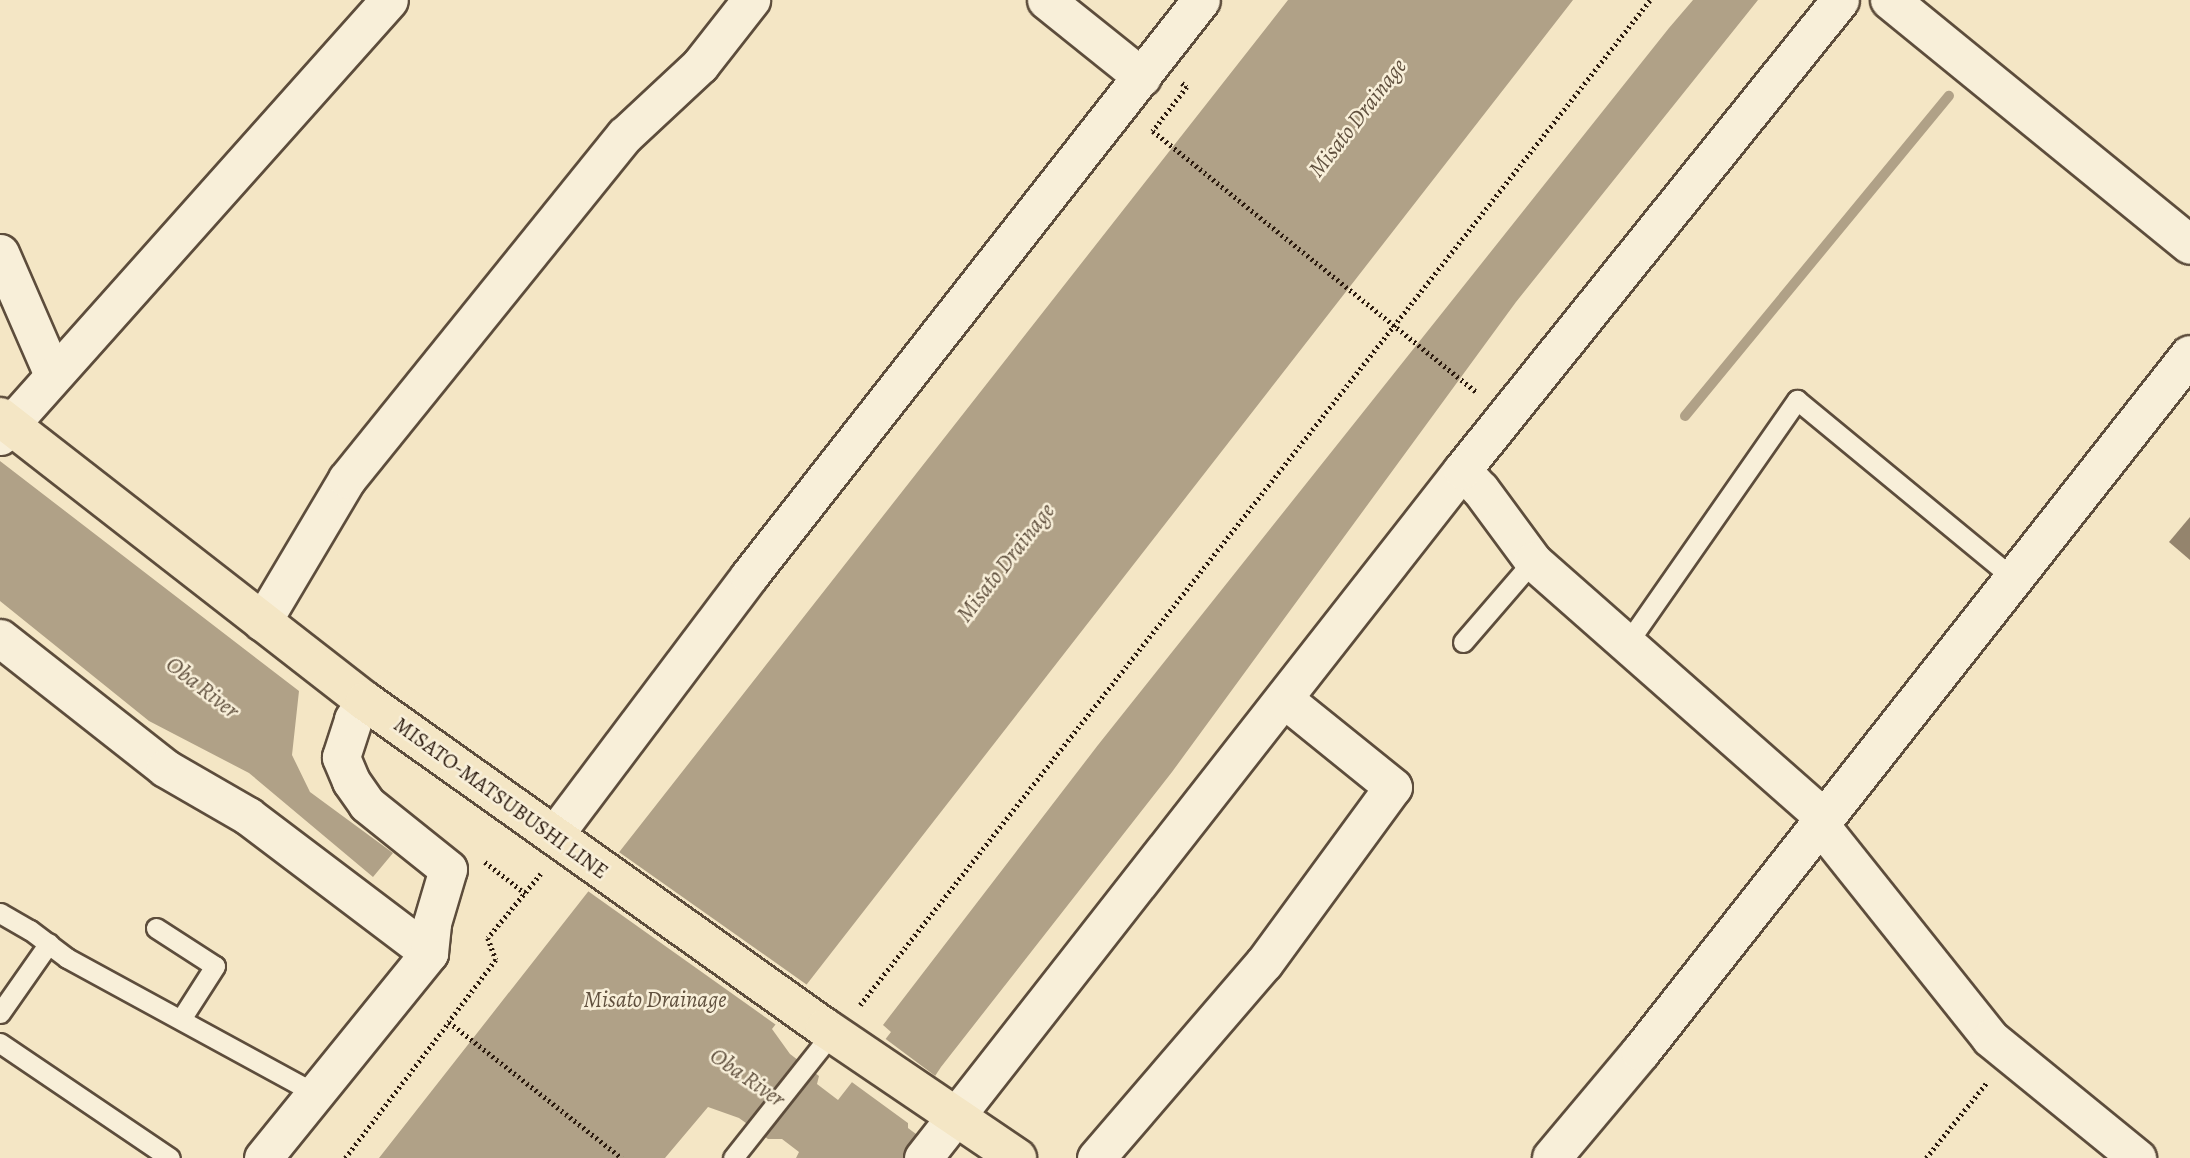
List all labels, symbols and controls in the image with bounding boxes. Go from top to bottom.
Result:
water label: Misato Drainage [1303,53,1413,183]
water label: Misato Drainage [951,498,1061,628]
water label: Oba River [160,651,244,725]
street label: MISATO-MATSUBUSHI LINE [389,712,613,884]
water label: Misato Drainage [584,986,726,1014]
water label: Oba River [704,1042,790,1114]

